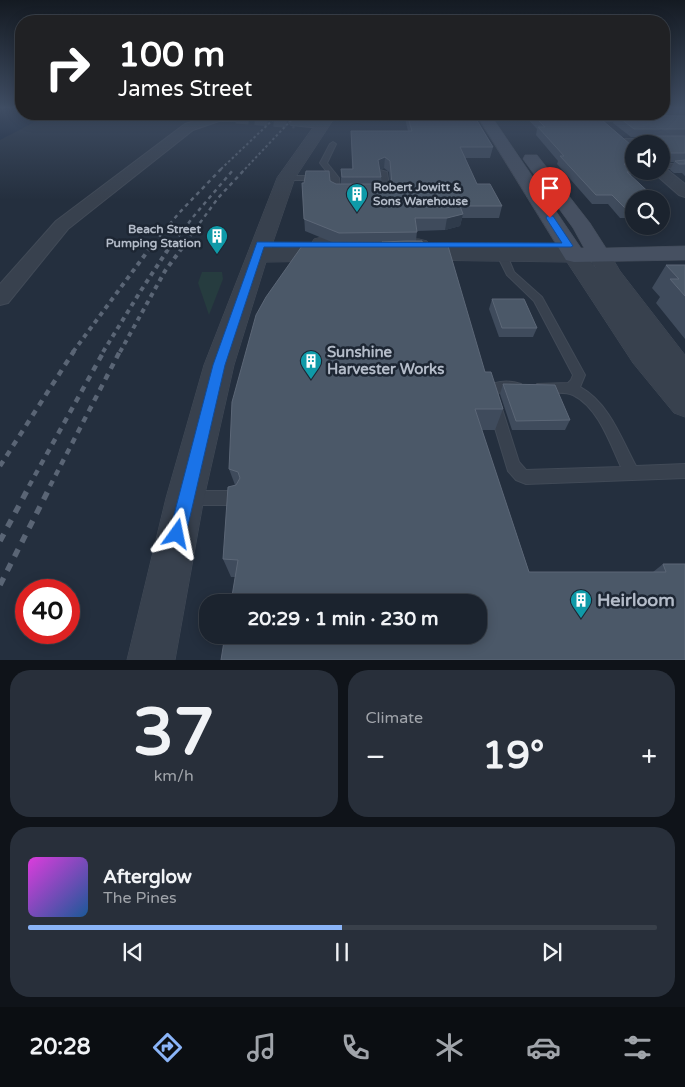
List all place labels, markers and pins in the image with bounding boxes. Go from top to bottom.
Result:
pin [529,167,571,218]
place label: Robert Jowitt & Sons Warehouse [373,180,468,208]
building icon: Robert Jowitt & Sons Warehouse [345,182,369,213]
place label: Beach Street Pumping Station [106,222,201,251]
building icon: Beach Street Pumping Station [205,224,229,255]
place label: Sunshine Harvester Works [327,343,444,378]
building icon: Sunshine Harvester Works [299,349,323,380]
building icon: Heirloom [569,588,593,619]
place label: Heirloom [597,589,675,611]

